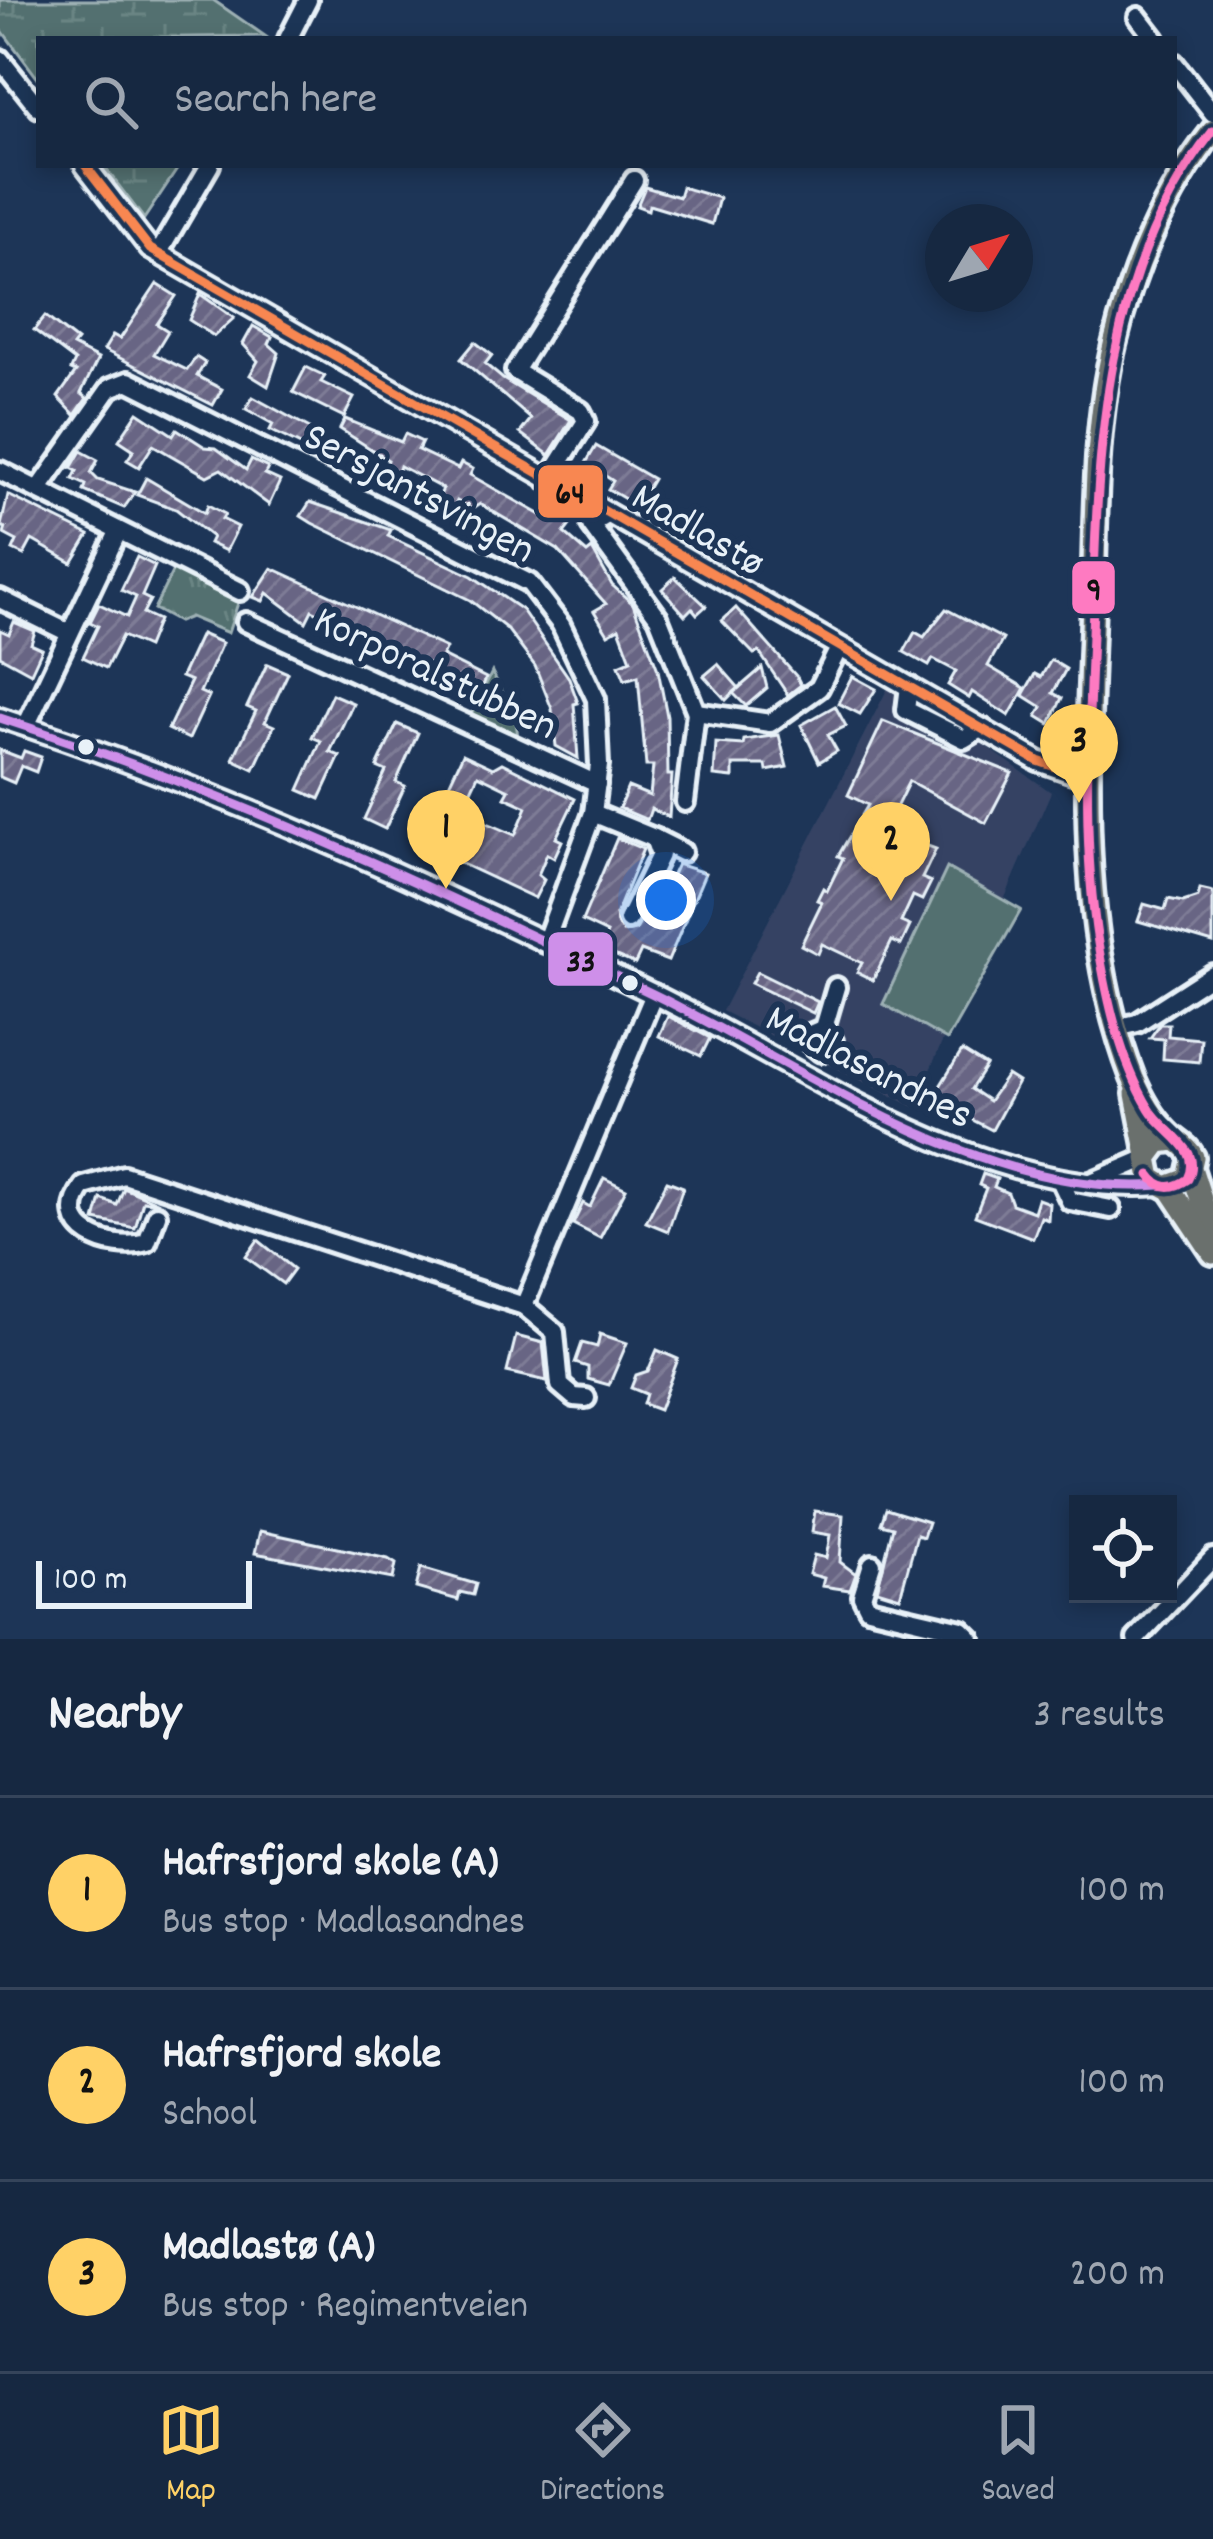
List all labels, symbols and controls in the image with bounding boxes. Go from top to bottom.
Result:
search box [36,36,1177,168]
icon: search [78,69,144,135]
text: Search here [174,70,377,134]
north arrow [925,204,1033,312]
street label: Sersjantsvingen [291,410,544,582]
line badge: 64 [536,463,605,520]
street label: Madlastø [618,471,775,595]
text: 64 [555,473,585,520]
line badge: 9 [1070,559,1117,616]
text: 9 [1086,569,1102,616]
street label: Korporalstubben [302,594,566,759]
pin: 3 [1040,704,1118,803]
unlabelled marker [75,736,97,758]
pin: 1 [407,790,485,889]
pin: 2 [852,802,930,901]
your location [636,870,696,930]
line badge: 33 [546,930,615,988]
text: 33 [566,941,596,988]
unlabelled marker [619,972,641,994]
street label: Madlasandnes [754,992,982,1148]
map controls [1069,1495,1177,1603]
button: locate [1069,1495,1177,1603]
scale bar [36,1555,252,1608]
text: 100 m [54,1558,127,1605]
text: Nearby [48,1681,181,1753]
text: 3 results [1034,1690,1165,1745]
text: Hafrsfjord skole (A) [162,1833,499,1897]
text: 1 [83,1865,91,1920]
text: 100 m [1078,1865,1165,1920]
text: Bus stop · Madlasandnes [162,1897,525,1952]
text: Hafrsfjord skole [162,2025,441,2089]
text: 2 [78,2057,96,2112]
text: 100 m [1078,2057,1165,2112]
text: School [162,2089,257,2144]
text: Madlastø (A) [162,2217,375,2281]
text: 3 [78,2249,96,2304]
text: 200 m [1070,2249,1165,2304]
text: Bus stop · Regimentveien [162,2281,528,2336]
tab: Map [158,2397,224,2516]
tab: Directions [540,2397,665,2516]
tab: Saved [981,2397,1055,2516]

